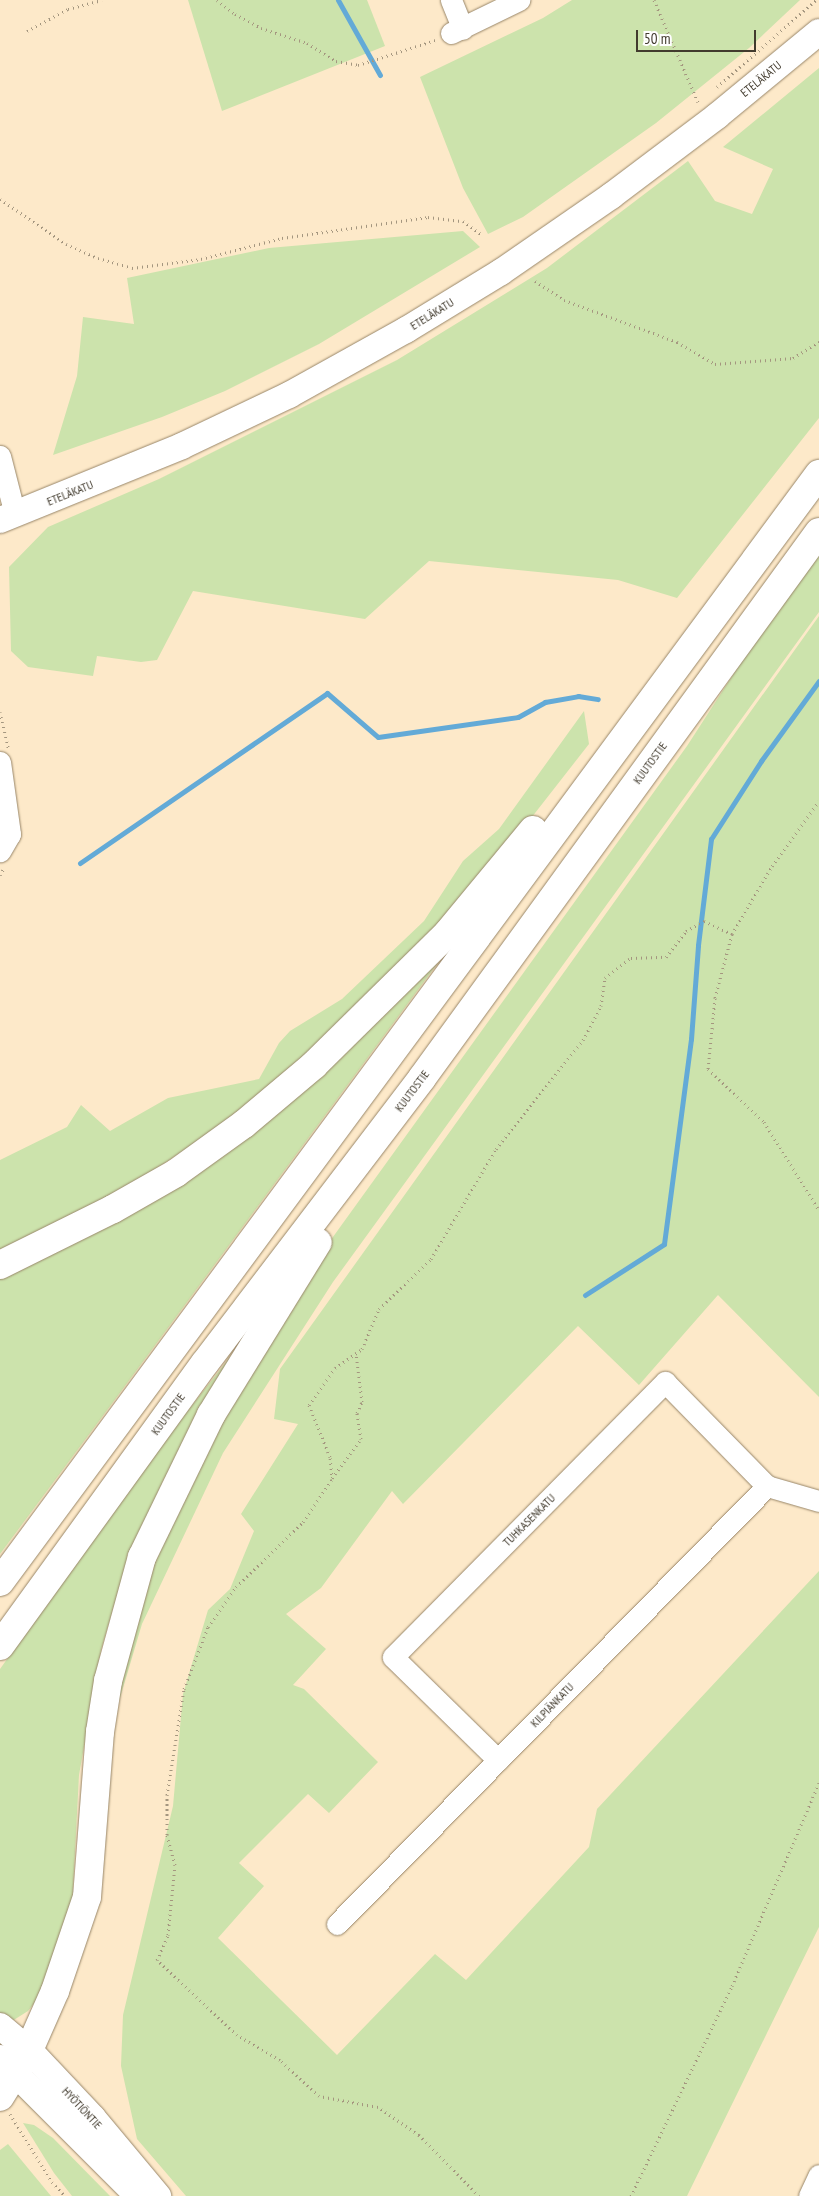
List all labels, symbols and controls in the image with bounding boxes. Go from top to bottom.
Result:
scale bar [639,20,759,52]
text: 50 m [644,29,670,48]
street label: ETELÄKATU [738,58,784,100]
street label: ETELÄKATU [408,295,456,333]
street label: ETELÄKATU [45,477,95,509]
street label: KUUTOSTIE [630,739,670,787]
street label: KUUTOSTIE [392,1067,432,1115]
street label: KUUTOSTIE [148,1390,188,1438]
street label: TUHKASENKATU [500,1491,558,1549]
street label: KILPIÄNKATU [527,1680,577,1730]
street label: HYÖTIÖNTIE [59,2084,105,2132]

